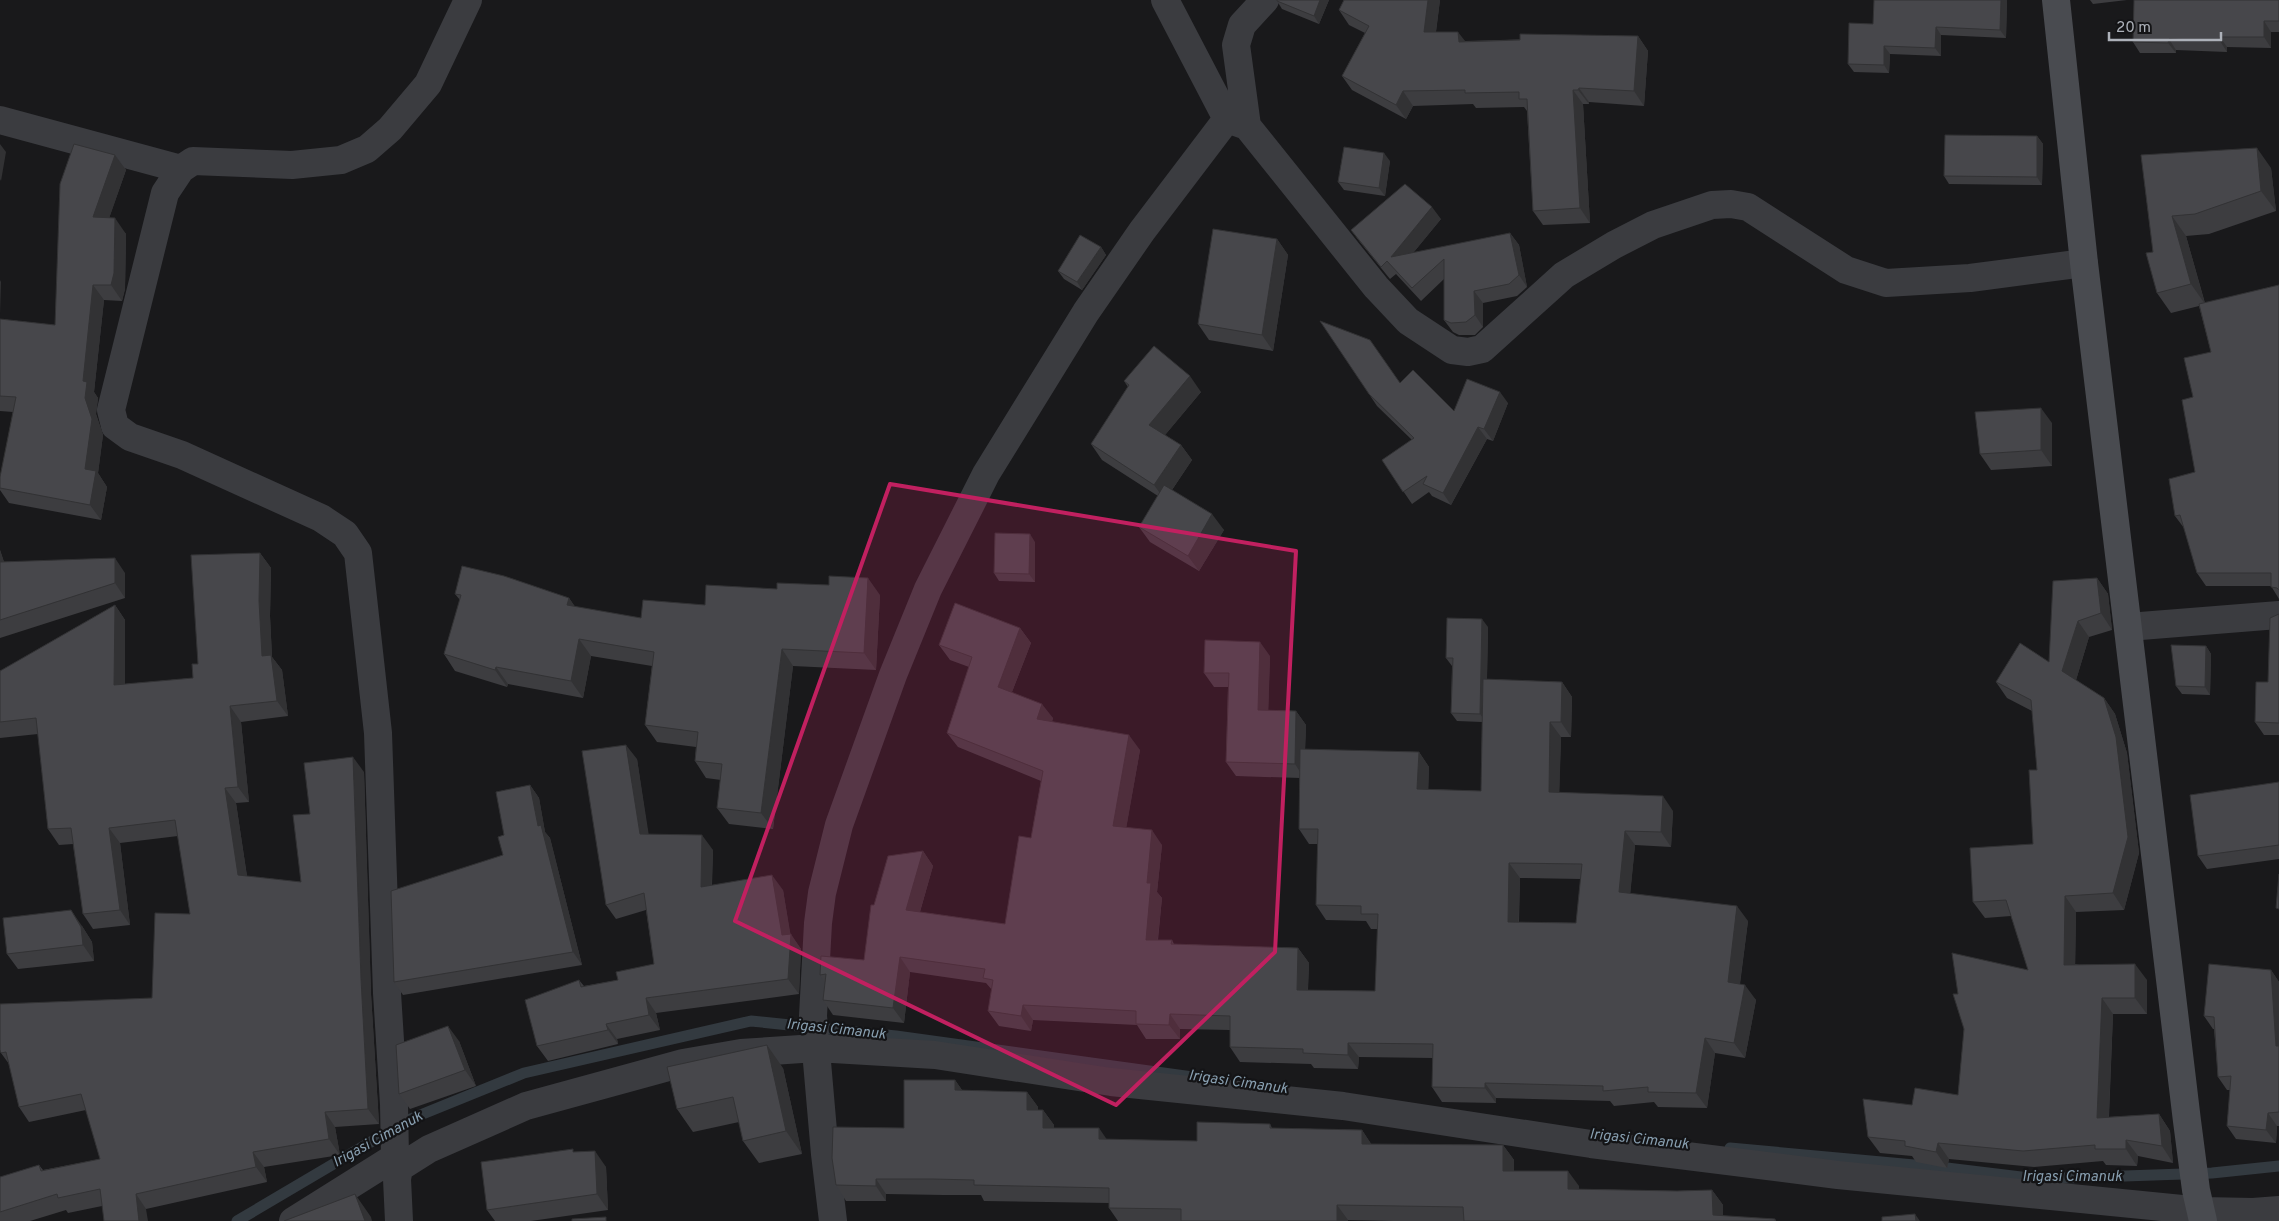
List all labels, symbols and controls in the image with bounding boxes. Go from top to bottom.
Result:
scale bar [2109,10,2222,42]
text: 20 m [2116,19,2151,38]
water label: Irigasi Cimanuk [785,1015,887,1045]
water label: Irigasi Cimanuk [1187,1067,1289,1099]
water label: Irigasi Cimanuk [330,1107,427,1173]
water label: Irigasi Cimanuk [1588,1125,1690,1155]
water label: Irigasi Cimanuk [2022,1168,2122,1187]

